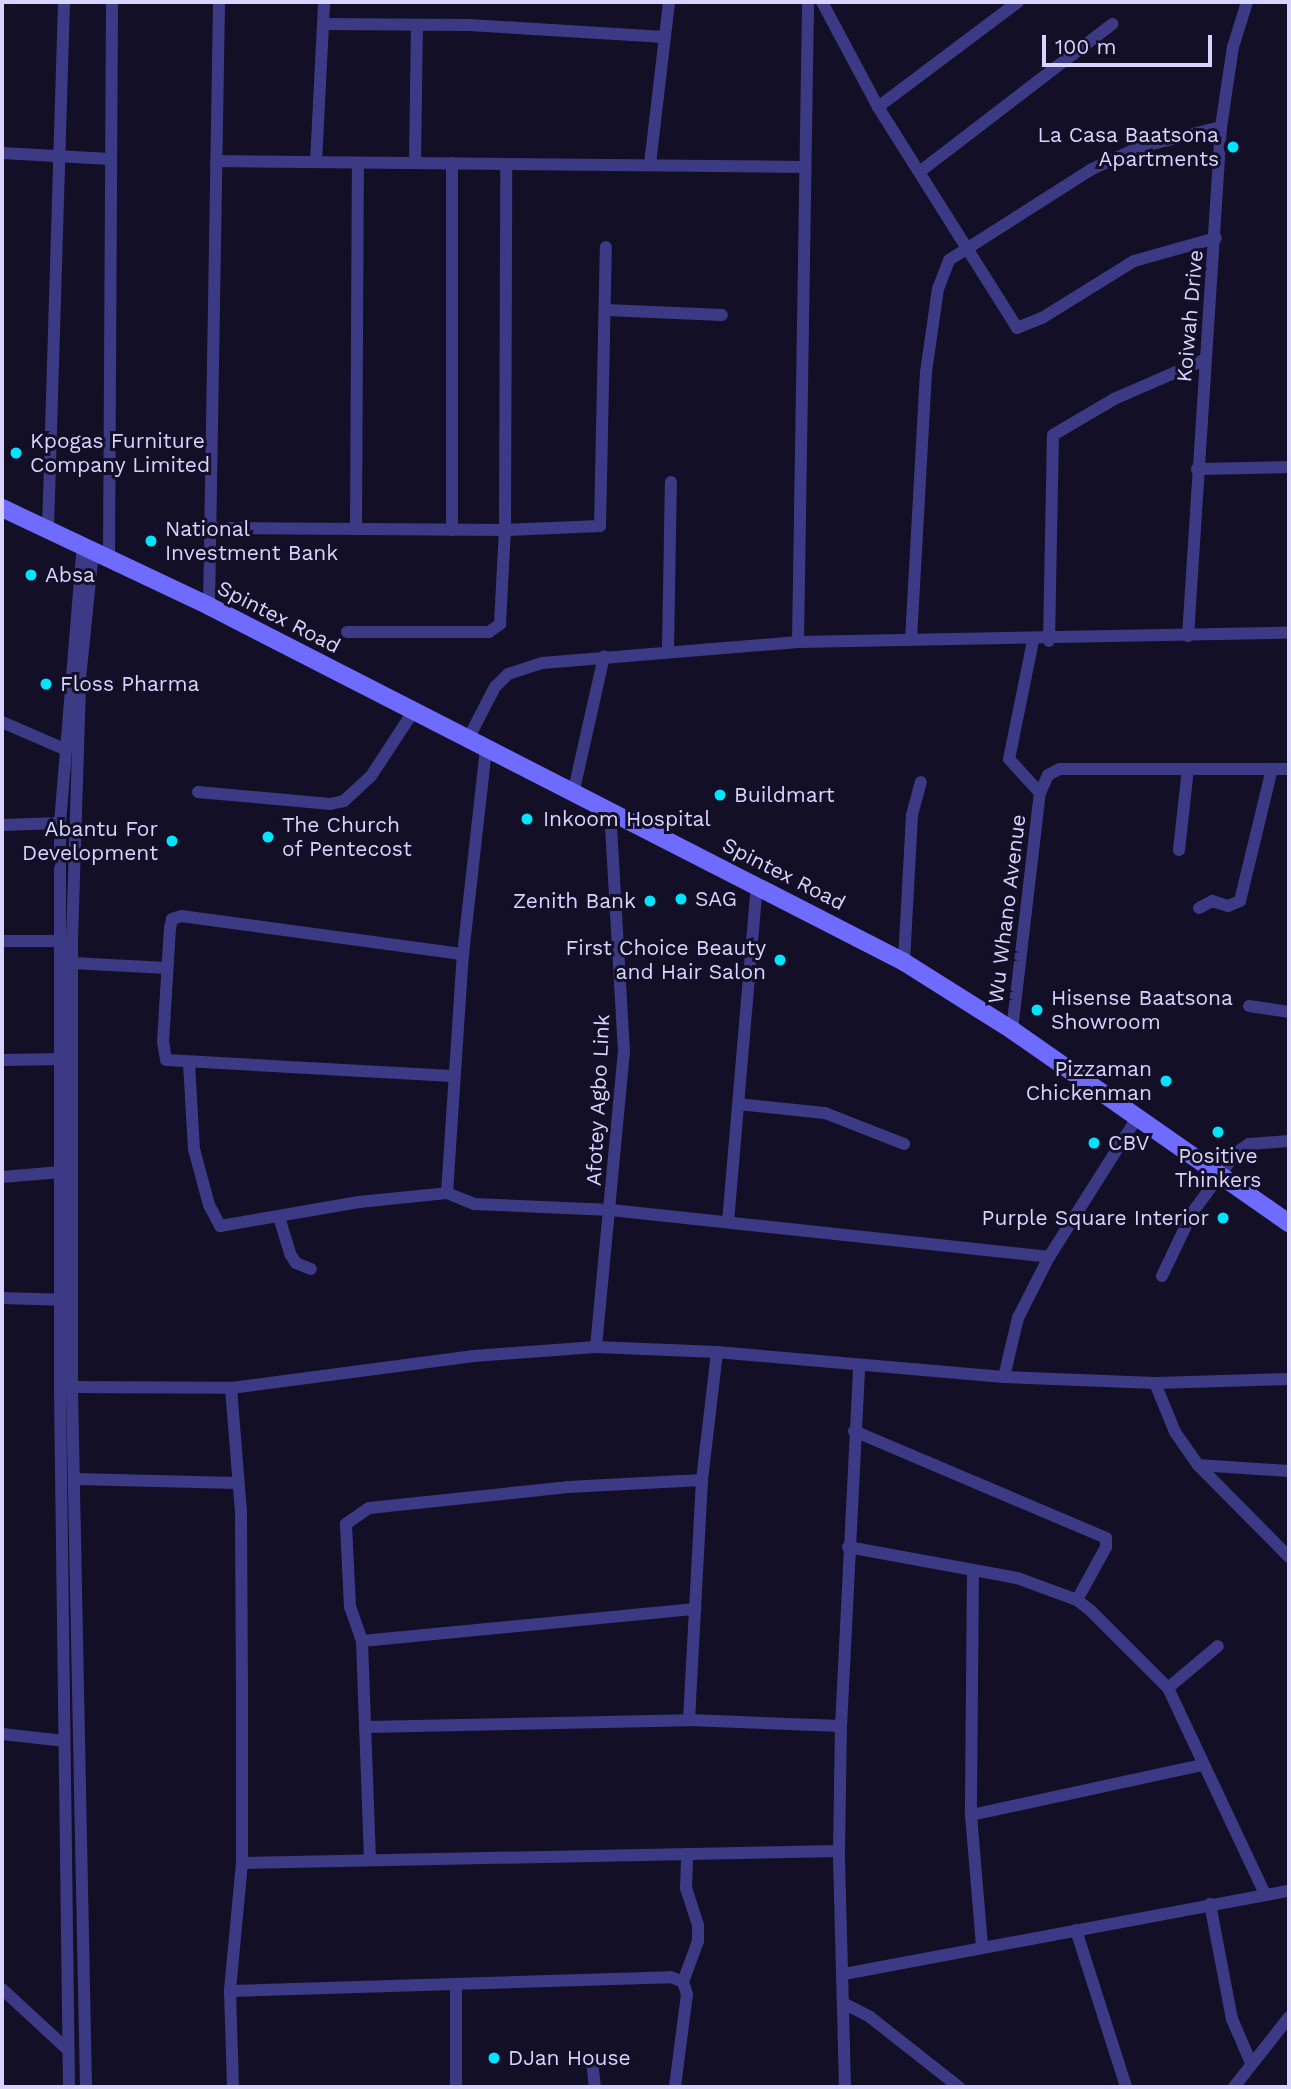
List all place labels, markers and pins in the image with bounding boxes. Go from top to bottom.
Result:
place label: La Casa Baatsona Apartments [1037,122,1219,172]
marker: La Casa Baatsona Apartments [1225,139,1241,155]
place label: Kpogas Furniture Company Limited [30,428,211,478]
marker: Kpogas Furniture Company Limited [8,445,24,461]
place label: National Investment Bank [165,516,338,566]
marker: National Investment Bank [143,533,159,549]
place label: Absa [45,562,95,588]
marker: Absa [23,567,39,583]
place label: Floss Pharma [60,671,199,697]
marker: Floss Pharma [38,676,54,692]
place label: Buildmart [734,782,834,808]
marker: Buildmart [712,787,728,803]
place label: Inkoom Hospital [543,806,711,832]
marker: Inkoom Hospital [517,809,537,829]
place label: The Church of Pentecost [282,812,413,862]
place label: Abantu For Development [22,816,158,866]
marker: The Church of Pentecost [260,829,276,845]
marker: Abantu For Development [164,833,180,849]
place label: SAG [695,886,737,912]
place label: Zenith Bank [513,888,636,914]
marker: SAG [673,891,689,907]
marker: Zenith Bank [642,893,658,909]
place label: First Choice Beauty and Hair Salon [566,935,766,985]
marker: First Choice Beauty and Hair Salon [772,952,788,968]
place label: Hisense Baatsona Showroom [1051,985,1233,1035]
marker: Hisense Baatsona Showroom [1029,1002,1045,1018]
place label: Pizzaman Chickenman [1026,1056,1152,1106]
marker: Pizzaman Chickenman [1158,1073,1174,1089]
marker: Positive Thinkers [1210,1124,1226,1140]
place label: CBV [1108,1130,1149,1156]
marker: CBV [1086,1135,1102,1151]
place label: Positive Thinkers [1175,1143,1261,1193]
place label: Purple Square Interior [982,1205,1209,1231]
marker: Purple Square Interior [1215,1210,1231,1226]
place label: DJan House [508,2045,631,2071]
marker: DJan House [486,2050,502,2066]

